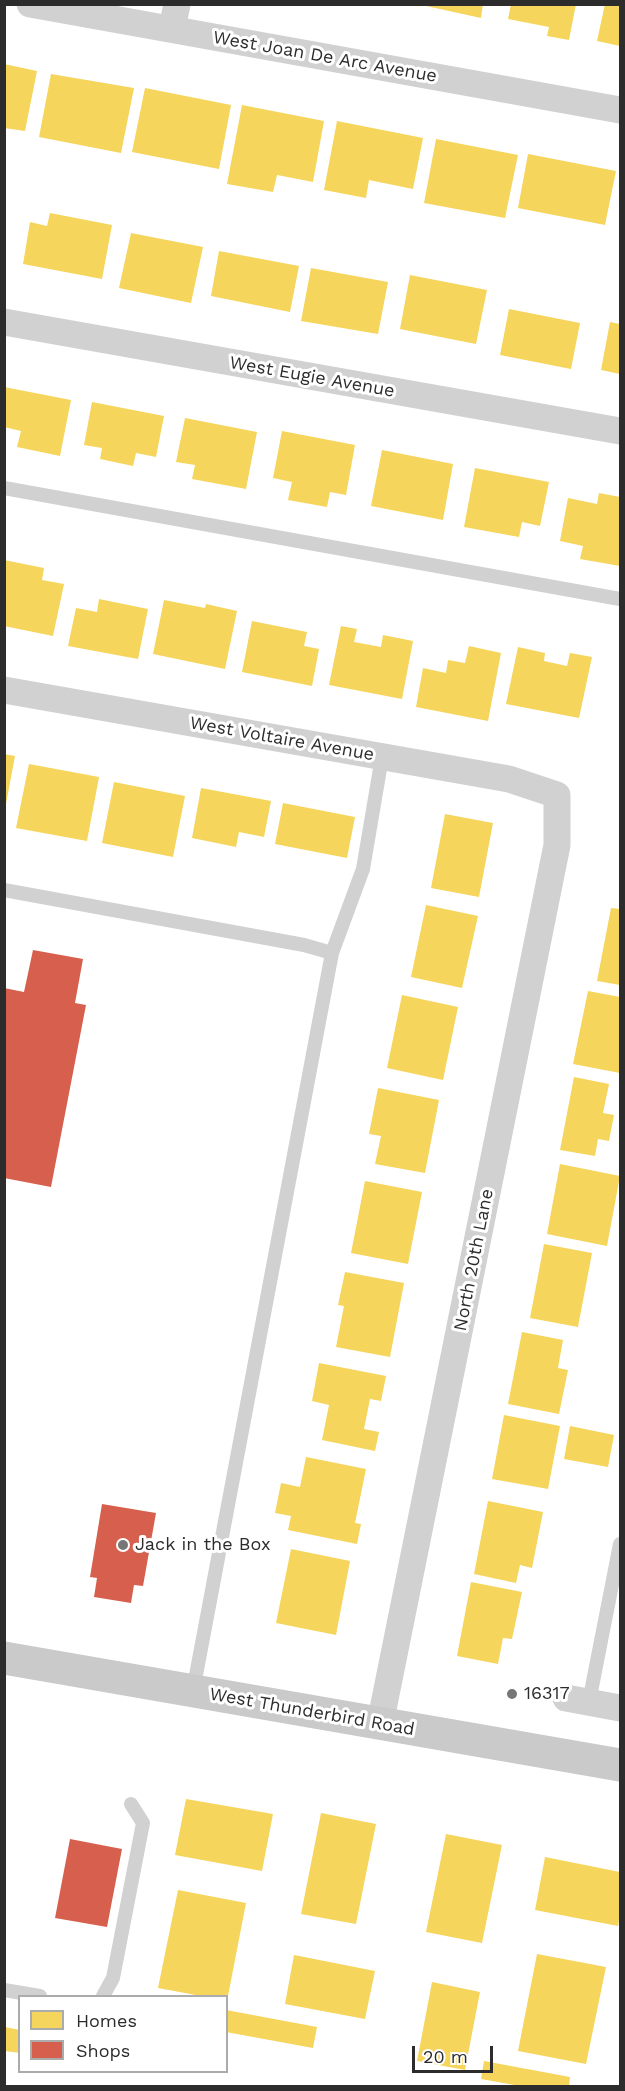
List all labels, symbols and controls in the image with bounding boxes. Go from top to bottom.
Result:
street label: West Joan De Arc Avenue [211,27,439,87]
street label: West Eugie Avenue [228,352,396,402]
street label: West Voltaire Avenue [188,712,376,766]
street label: North 20th Lane [450,1187,498,1333]
place label: Jack in the Box [135,1534,271,1556]
marker: Jack in the Box [116,1538,130,1552]
street label: West Thunderbird Road [208,1683,416,1741]
place label: 16317 [524,1683,570,1705]
marker: 16317 [505,1687,519,1701]
legend [18,1995,228,2073]
text: Homes [76,2010,137,2031]
scale bar [415,2034,496,2072]
text: Shops [76,2040,130,2061]
text: 20 m [423,2046,468,2067]

